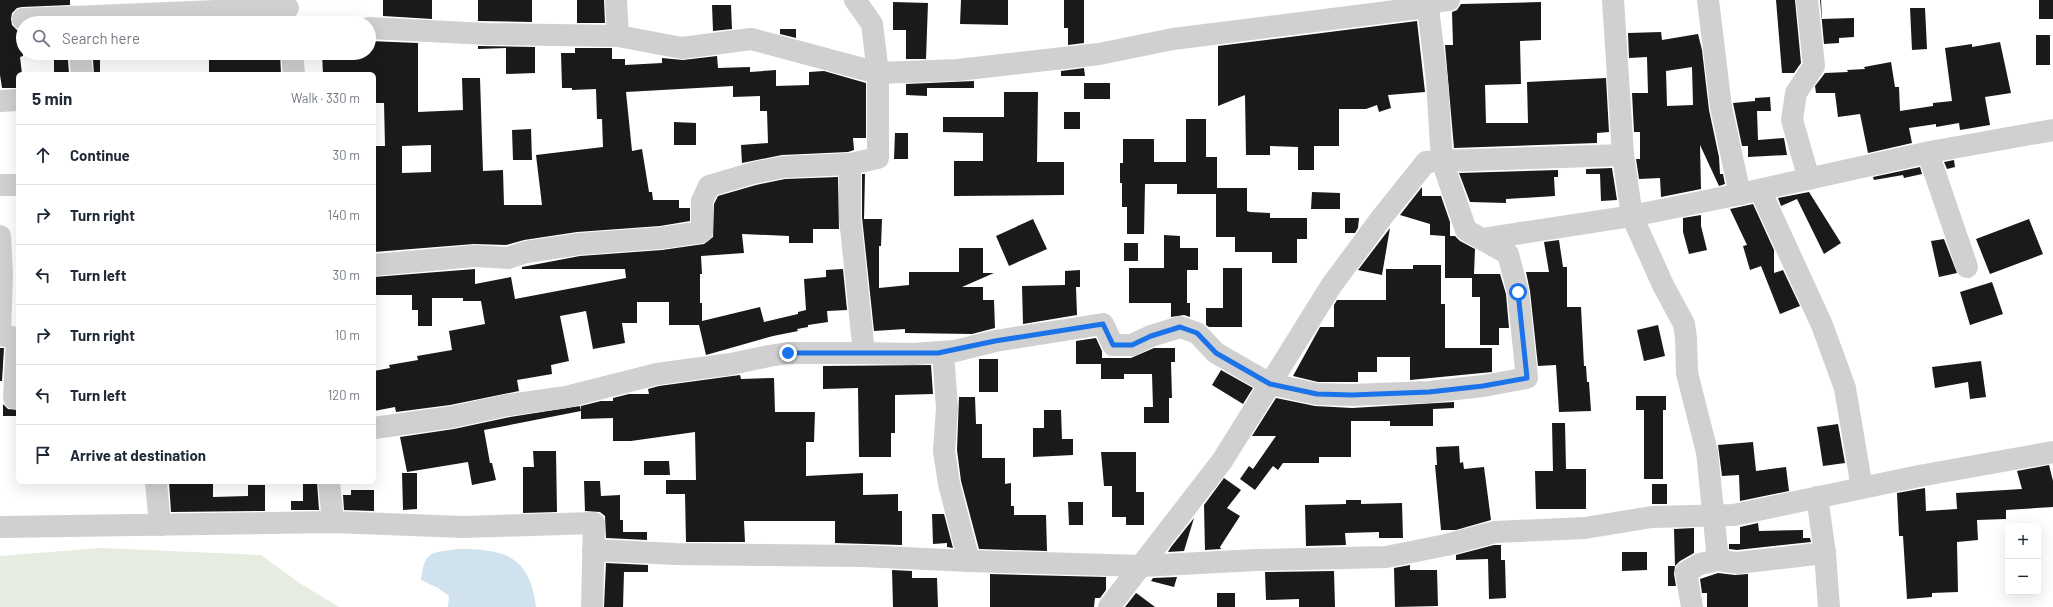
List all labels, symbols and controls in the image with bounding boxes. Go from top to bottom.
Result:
search box [16,16,376,60]
icon: search [30,27,52,49]
text: Search here [62,29,140,47]
text: 5 min [32,88,72,108]
text: Walk · 330 m [291,90,360,106]
icon: ahead [32,144,54,166]
text: Continue [70,146,130,164]
text: 30 m [333,147,360,163]
icon: right [32,204,54,226]
text: Turn right [70,206,135,224]
text: 140 m [328,207,360,223]
icon: left [32,264,54,286]
text: Turn left [70,266,126,284]
text: 30 m [333,267,360,283]
route start [1509,283,1527,301]
icon: right [32,324,54,346]
text: Turn right [70,326,135,344]
text: 10 m [335,327,360,343]
route end [779,344,797,362]
icon: left [32,384,54,406]
text: Turn left [70,386,126,404]
text: 120 m [328,387,360,403]
icon: arrive [32,444,54,466]
text: Arrive at destination [70,446,206,464]
map controls [2005,523,2041,595]
button: + [2005,523,2041,559]
button: − [2005,559,2041,595]

